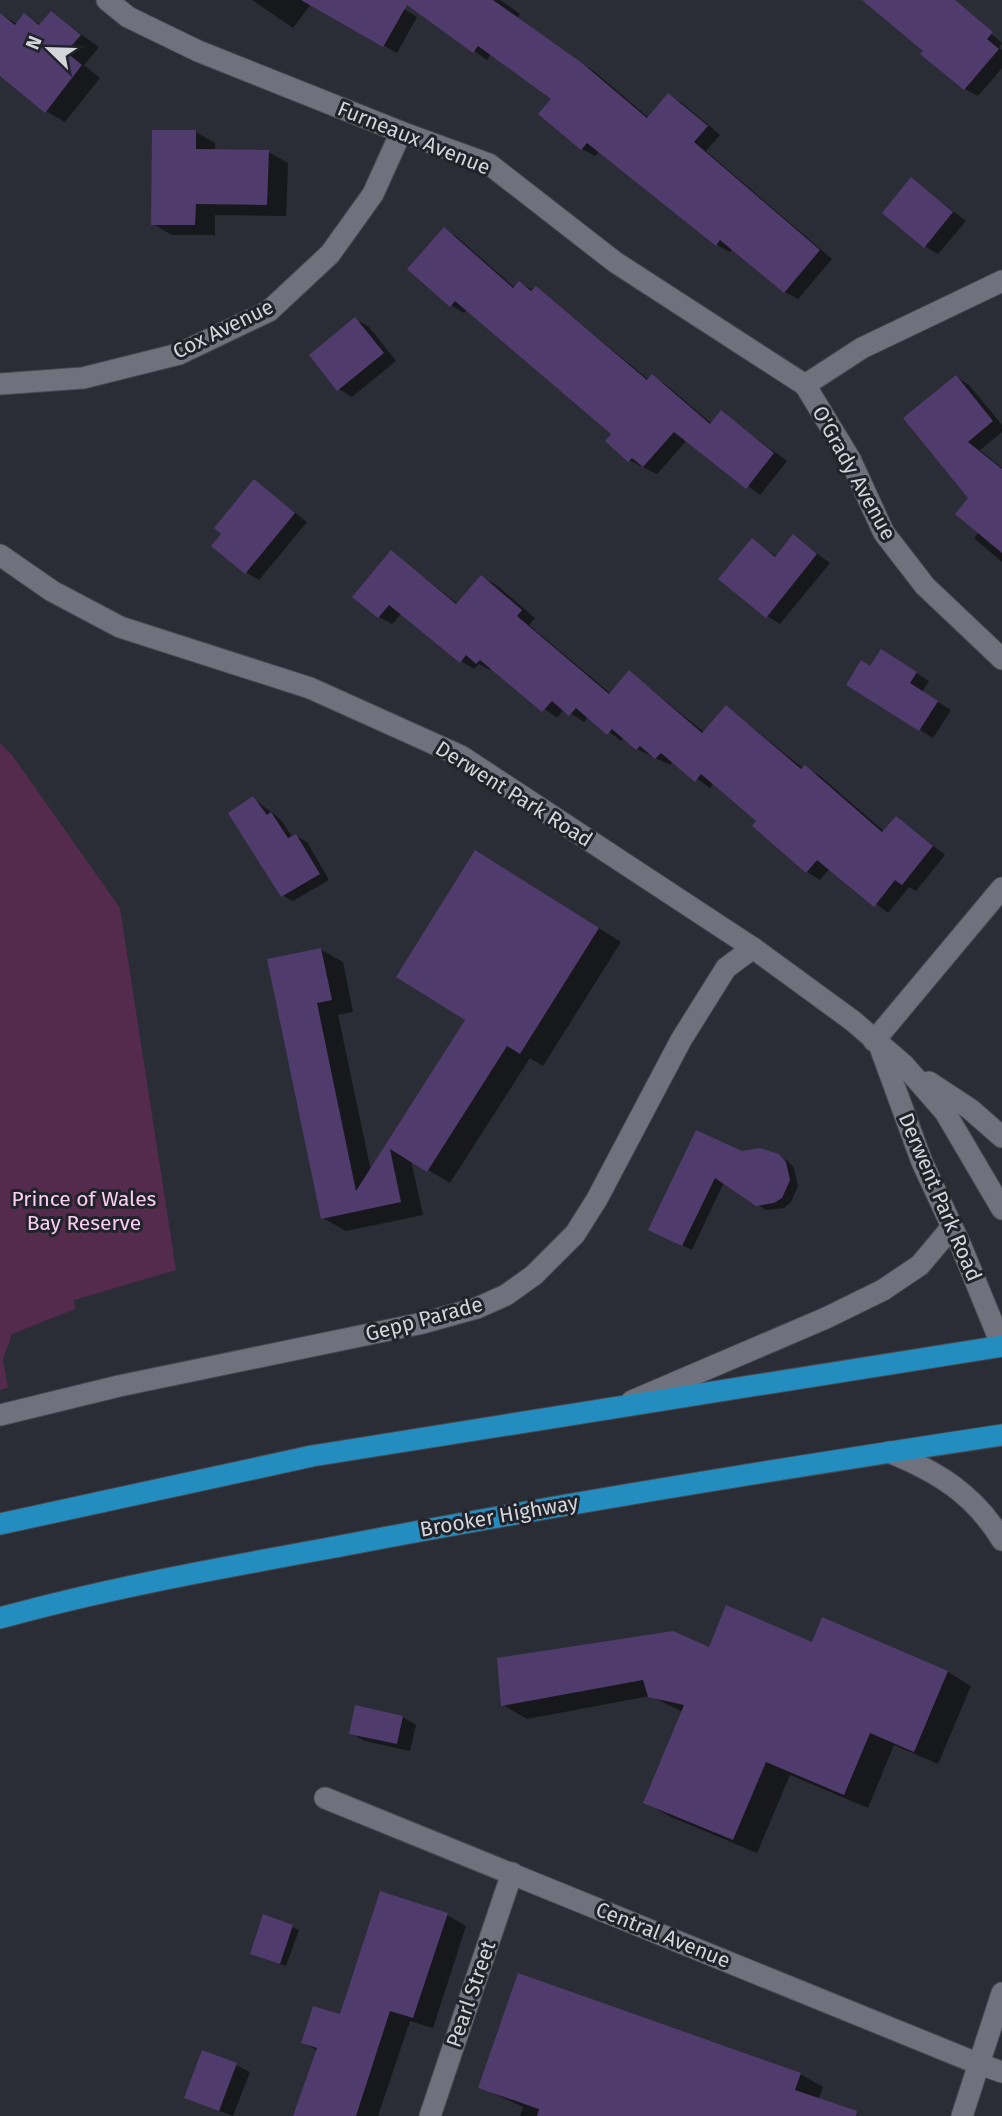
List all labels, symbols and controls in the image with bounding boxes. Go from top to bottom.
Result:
north arrow [14,14,84,84]
text: N [21,32,47,53]
street label: Furneaux Avenue [334,96,494,180]
street label: Cox Avenue [168,293,278,365]
street label: O'Grady Avenue [806,401,902,545]
street label: Derwent Park Road [431,735,597,853]
street label: Derwent Park Road [893,1109,987,1285]
park label: Prince of Wales Bay Reserve [12,1186,157,1236]
street label: Gepp Parade [362,1291,486,1347]
street label: Brooker Highway [418,1489,581,1543]
street label: Central Avenue [592,1896,734,1974]
street label: Pearl Street [441,1937,502,2051]

